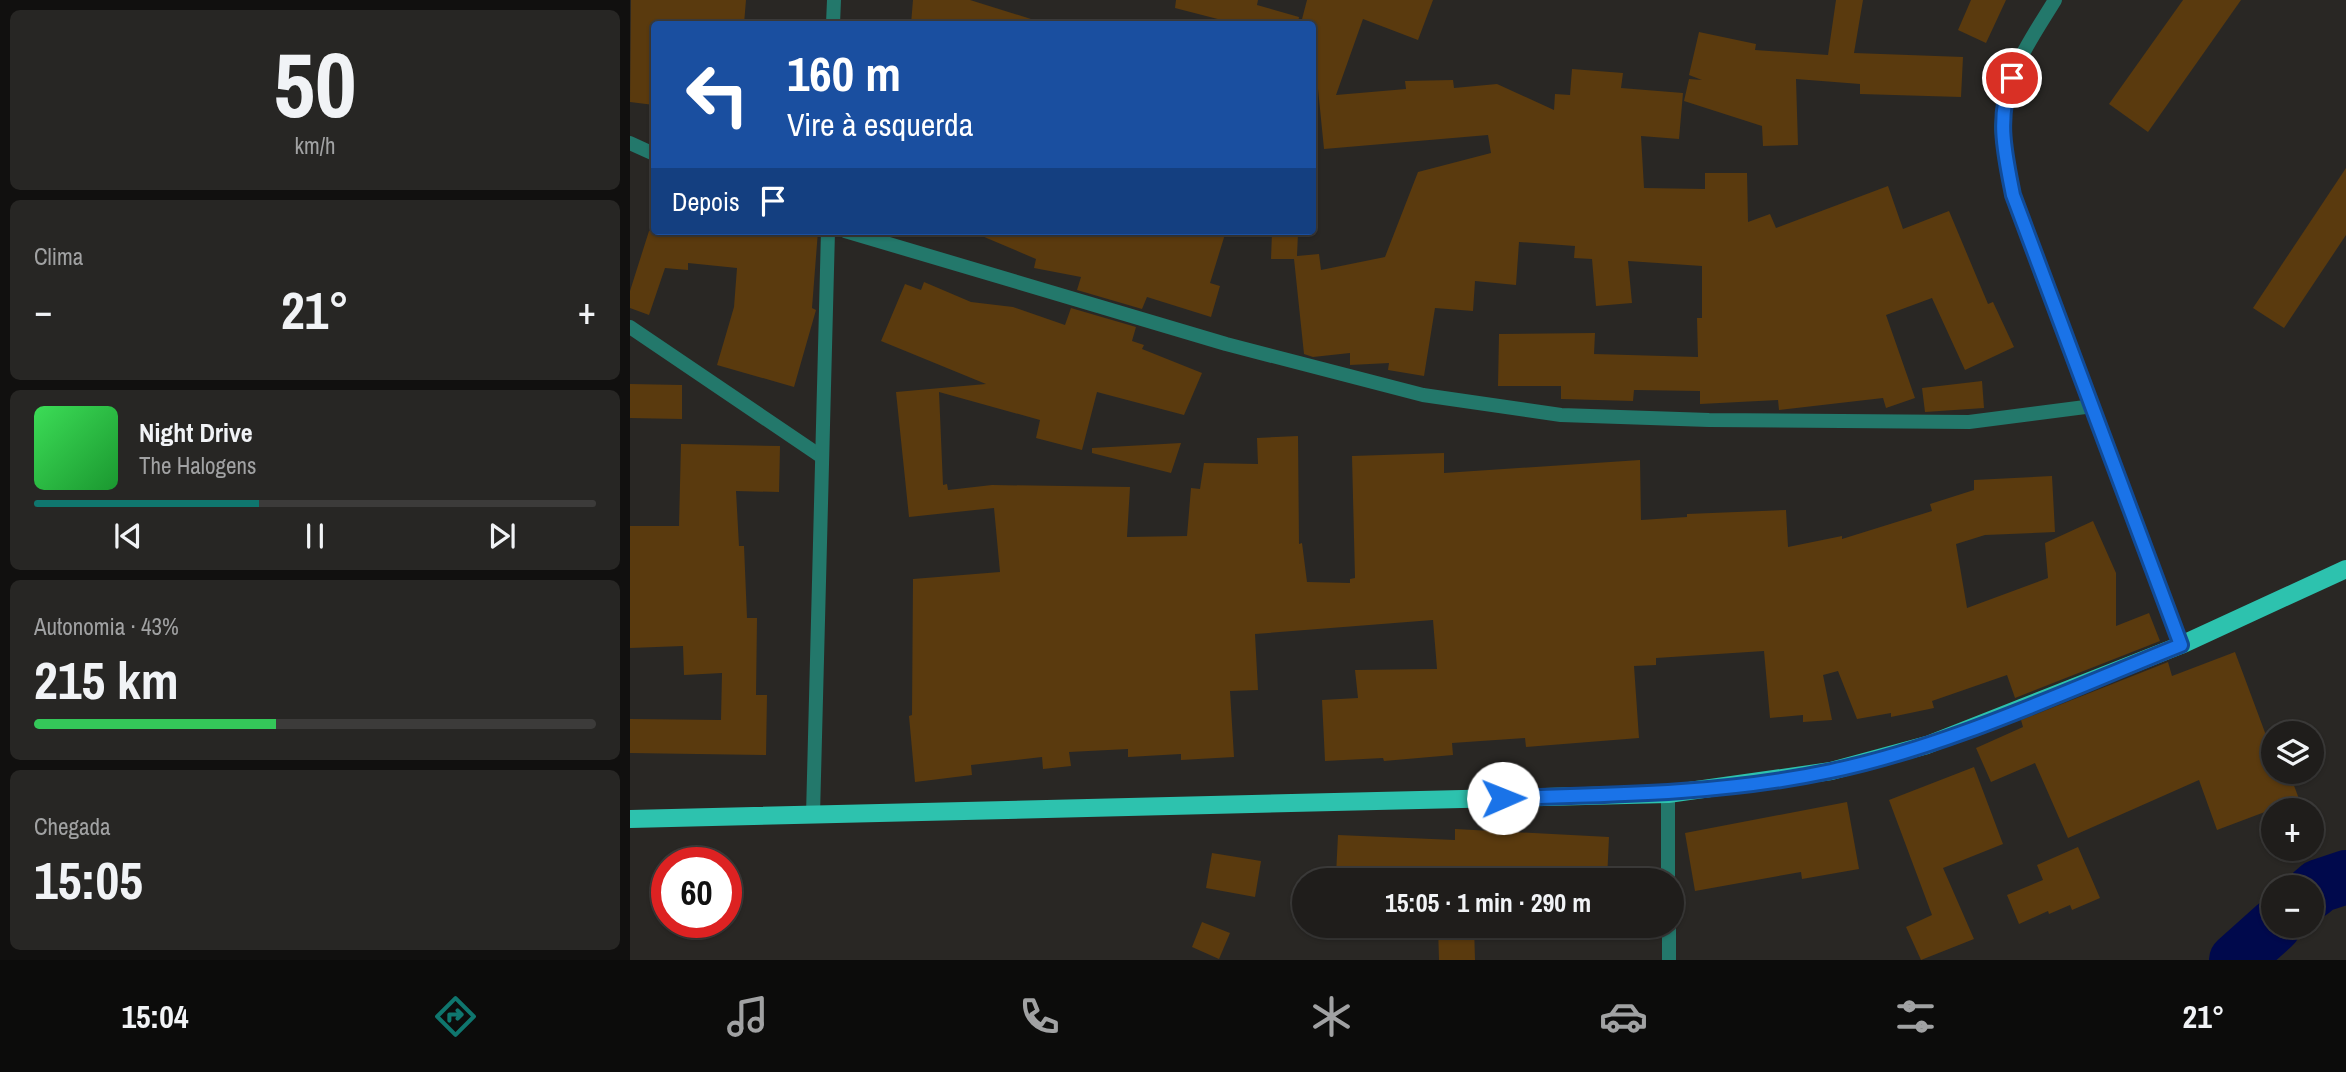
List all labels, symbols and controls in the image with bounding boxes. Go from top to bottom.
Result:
text: 50 [274,23,357,145]
text: 160 m [787,40,901,106]
pin [1982,48,2042,108]
icon: left [672,49,763,140]
icon: arrive [1993,59,2031,97]
text: Vire à esquerda [787,103,973,146]
text: km/h [295,130,335,161]
icon: arrive [754,182,792,220]
text: Depois [672,184,740,219]
text: Clima [34,241,83,272]
text: 21° [281,275,349,345]
text: − [34,285,52,336]
text: + [578,285,596,336]
text: Night Drive [139,415,253,450]
text: The Halogens [139,450,256,481]
icon: previous [109,517,147,555]
icon: pause [296,517,334,555]
icon: next [483,517,521,555]
text: Autonomia · 43% [34,611,179,642]
text: 215 km [34,645,179,715]
map controls [2261,721,2324,938]
button: layers [2261,721,2324,784]
position arrow [1466,761,1540,835]
button: + [2261,798,2324,861]
text: Chegada [34,811,111,842]
text: 15:05 [34,845,143,915]
speed limit sign: 60 [651,847,742,938]
button: − [2261,875,2324,938]
text: 15:05 · 1 min · 290 m [1385,885,1591,920]
icon: directions [431,992,480,1041]
icon: music [723,992,772,1041]
icon: phone [1015,992,1064,1041]
icon: climate [1307,992,1356,1041]
icon: car [1599,992,1648,1041]
icon: filters [1891,992,1940,1041]
text: 15:04 [121,995,189,1038]
text: 21° [2183,995,2225,1038]

